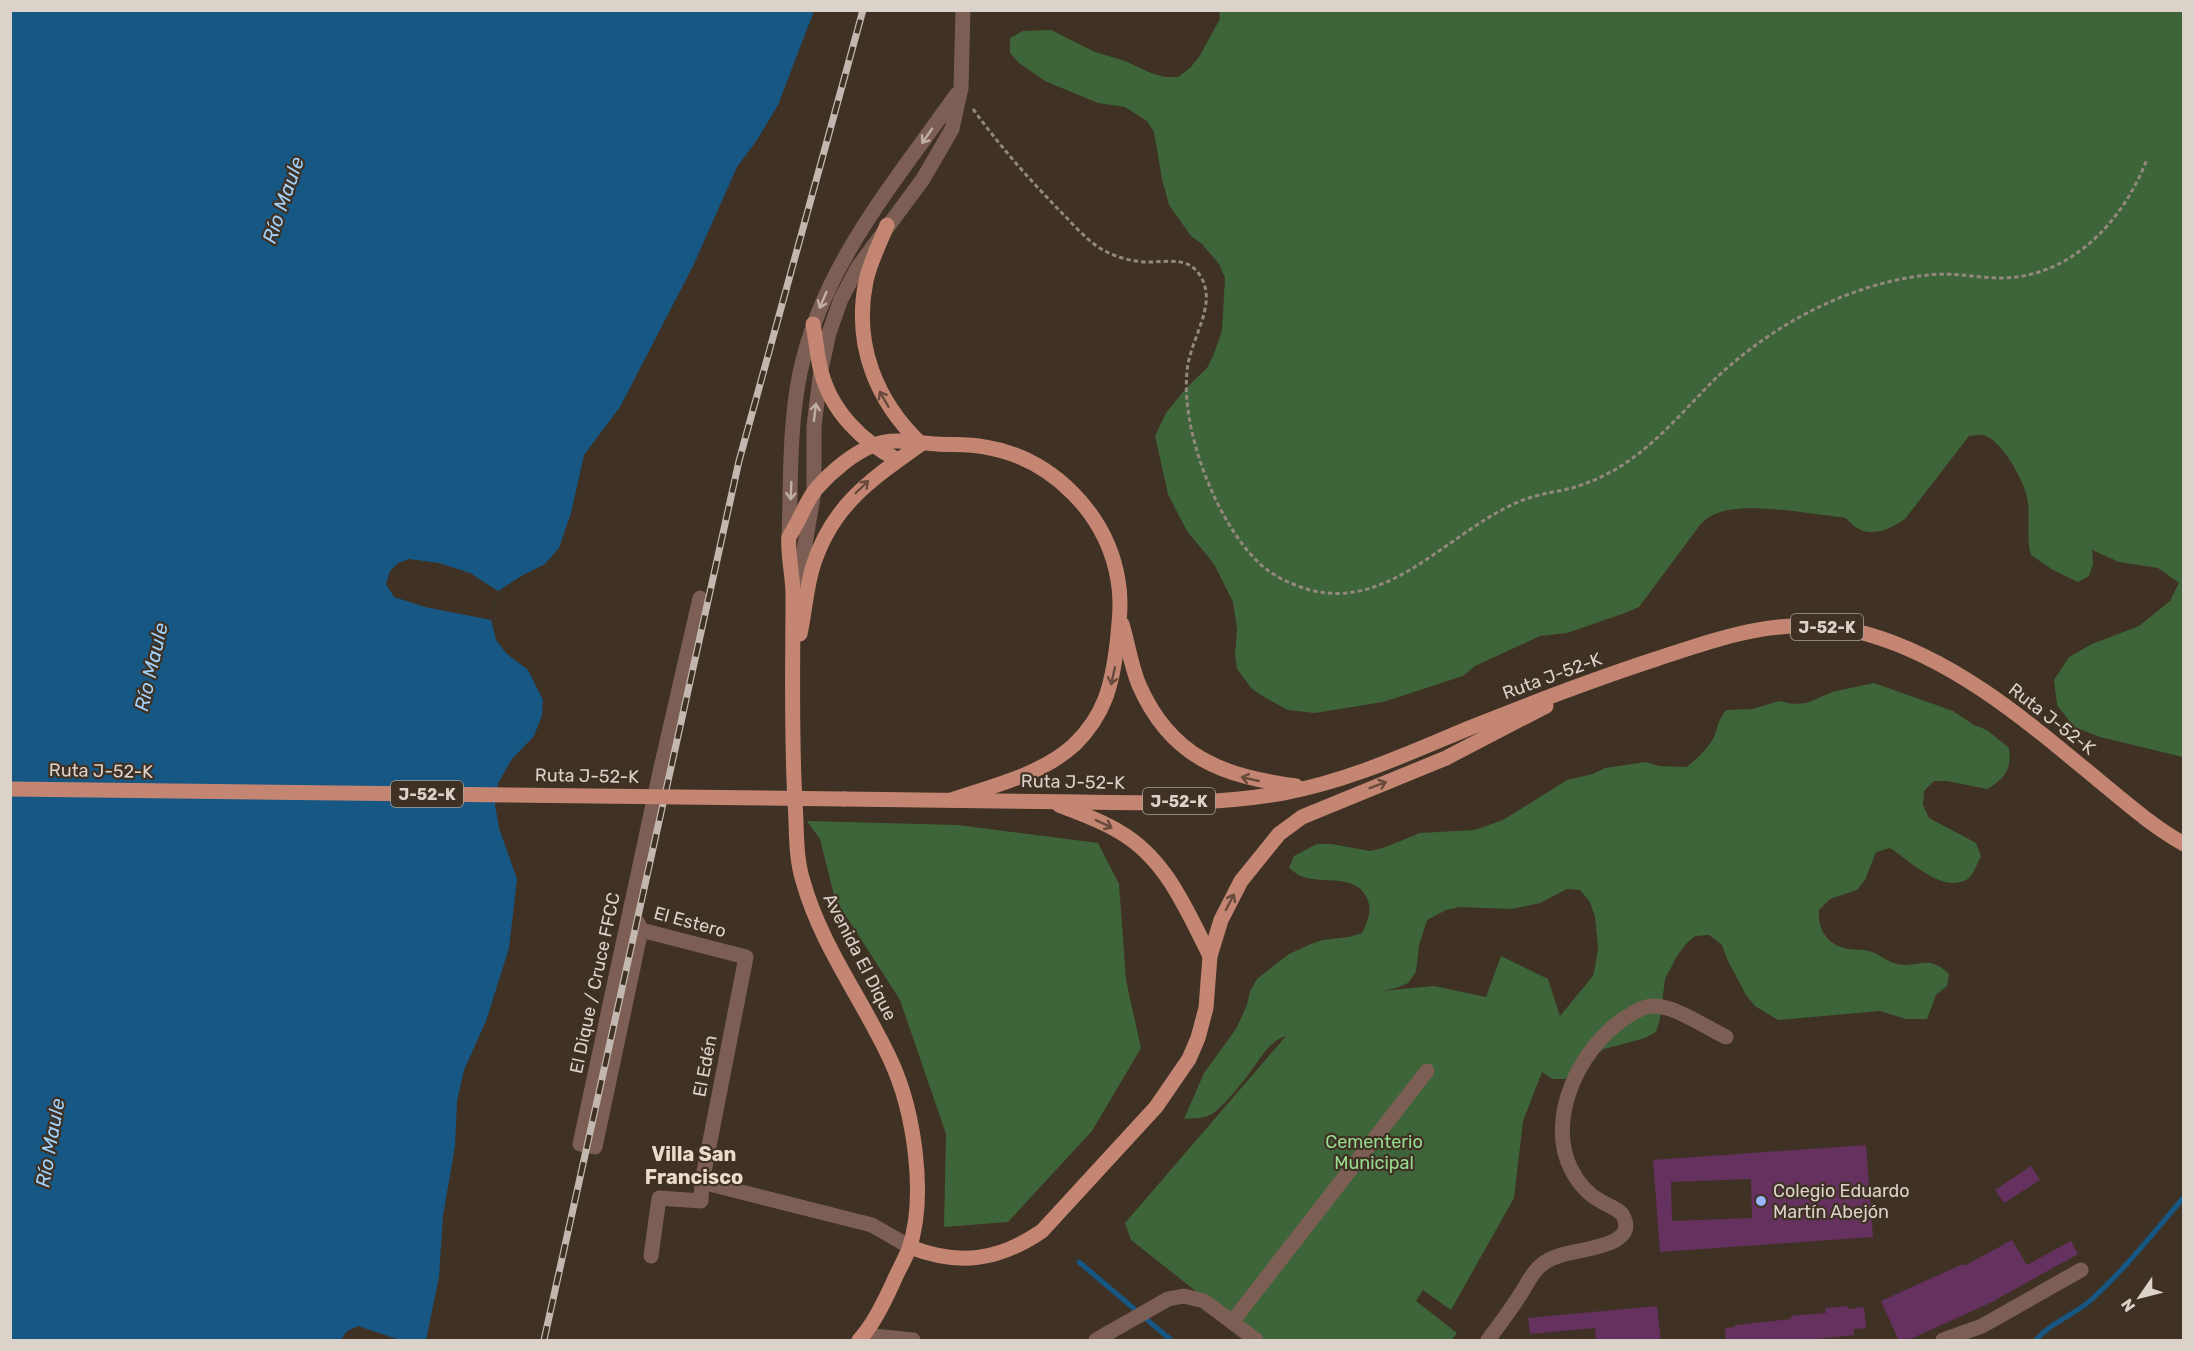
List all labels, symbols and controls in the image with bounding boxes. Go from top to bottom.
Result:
one-way arrow [921,127,933,143]
water label: Río Maule [257,153,309,247]
one-way arrow [817,290,828,309]
one-way arrow [878,390,889,408]
one-way arrow [810,402,821,422]
one-way arrow [785,480,796,500]
one-way arrow [855,480,870,495]
road number: J-52-K [1791,614,1863,640]
water label: Río Maule [129,620,173,714]
street label: Ruta J-52-K [1499,648,1605,704]
one-way arrow [1106,667,1118,686]
street label: Ruta J-52-K [2004,678,2100,760]
street label: Ruta J-52-K [49,759,153,783]
street label: Ruta J-52-K [535,764,639,788]
street label: Ruta J-52-K [1021,770,1125,794]
one-way arrow [1241,772,1260,784]
one-way arrow [1369,779,1387,790]
road number: J-52-K [391,781,463,807]
road number: J-52-K [1143,788,1215,814]
one-way arrow [1095,818,1113,830]
street label: El Dique / Cruce FFCC [565,890,625,1076]
street label: Avenida El Dique [819,890,901,1024]
one-way arrow [1225,893,1237,911]
street label: El Estero [651,902,729,942]
street label: El Edén [688,1033,722,1099]
water label: Río Maule [30,1097,70,1189]
park label: Cementerio Municipal [1325,1131,1423,1174]
district label: Villa San Francisco [645,1142,743,1189]
place label: Colegio Eduardo Martín Abejón [1773,1180,1910,1223]
marker: Colegio Eduardo Martín Abejón [1754,1194,1768,1208]
north arrow [2110,1267,2170,1327]
text: N [2117,1295,2139,1315]

